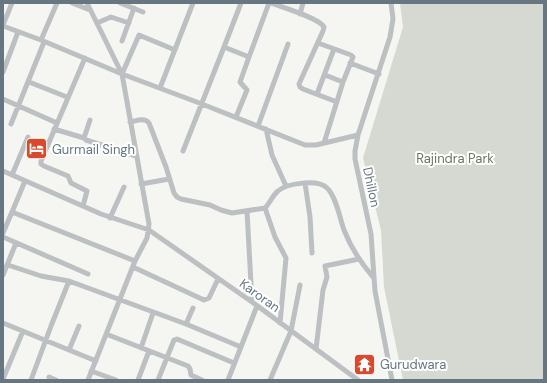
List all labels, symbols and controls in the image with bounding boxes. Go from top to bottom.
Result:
hotel icon: Gurmail Singh [24,136,50,162]
place label: Gurmail Singh [52,141,135,158]
park label: Rajindra Park [416,150,494,167]
street label: Dhillon [359,166,384,209]
street label: Karoran [236,275,283,316]
temple icon: Gurudwara [352,351,378,377]
place label: Gurudwara [380,356,446,373]

